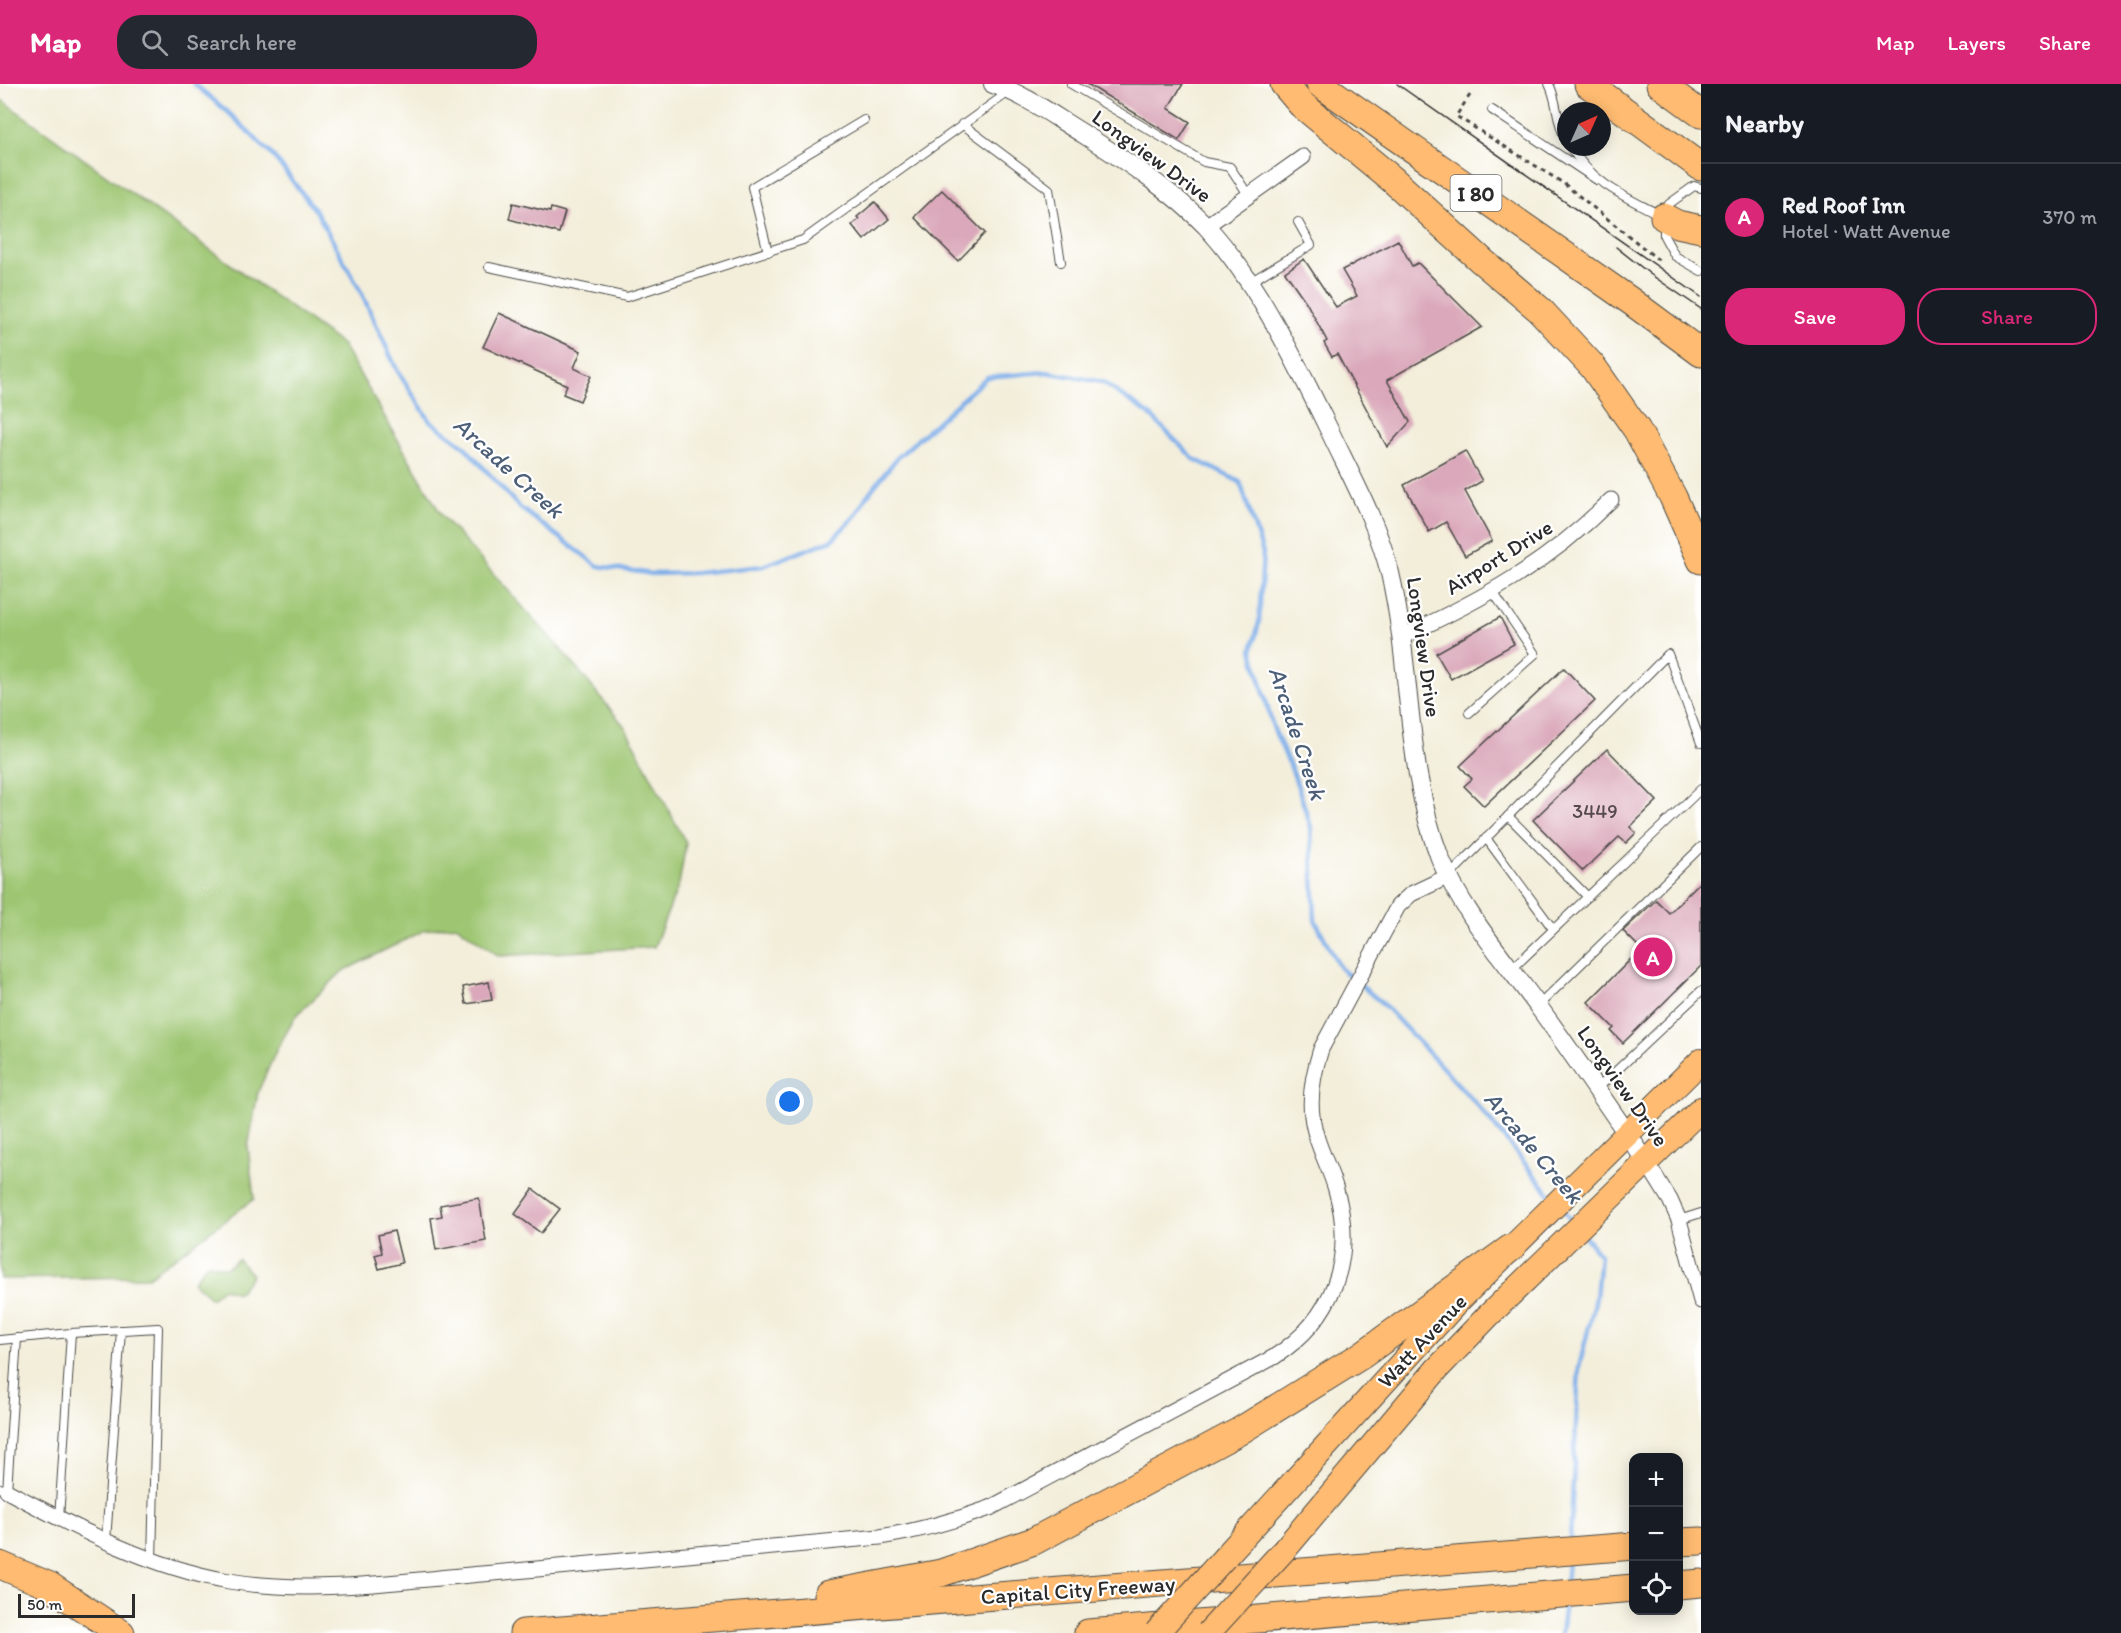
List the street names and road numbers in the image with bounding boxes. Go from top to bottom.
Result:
street label: Longview Drive [1087,104,1217,208]
road number: I 80 [1450,175,1502,211]
street label: Airport Drive [1440,513,1558,601]
street label: Longview Drive [1401,575,1447,719]
street label: Longview Drive [1571,1020,1675,1152]
street label: Watt Avenue [1372,1288,1472,1394]
street label: Capital City Freeway [980,1570,1177,1610]

